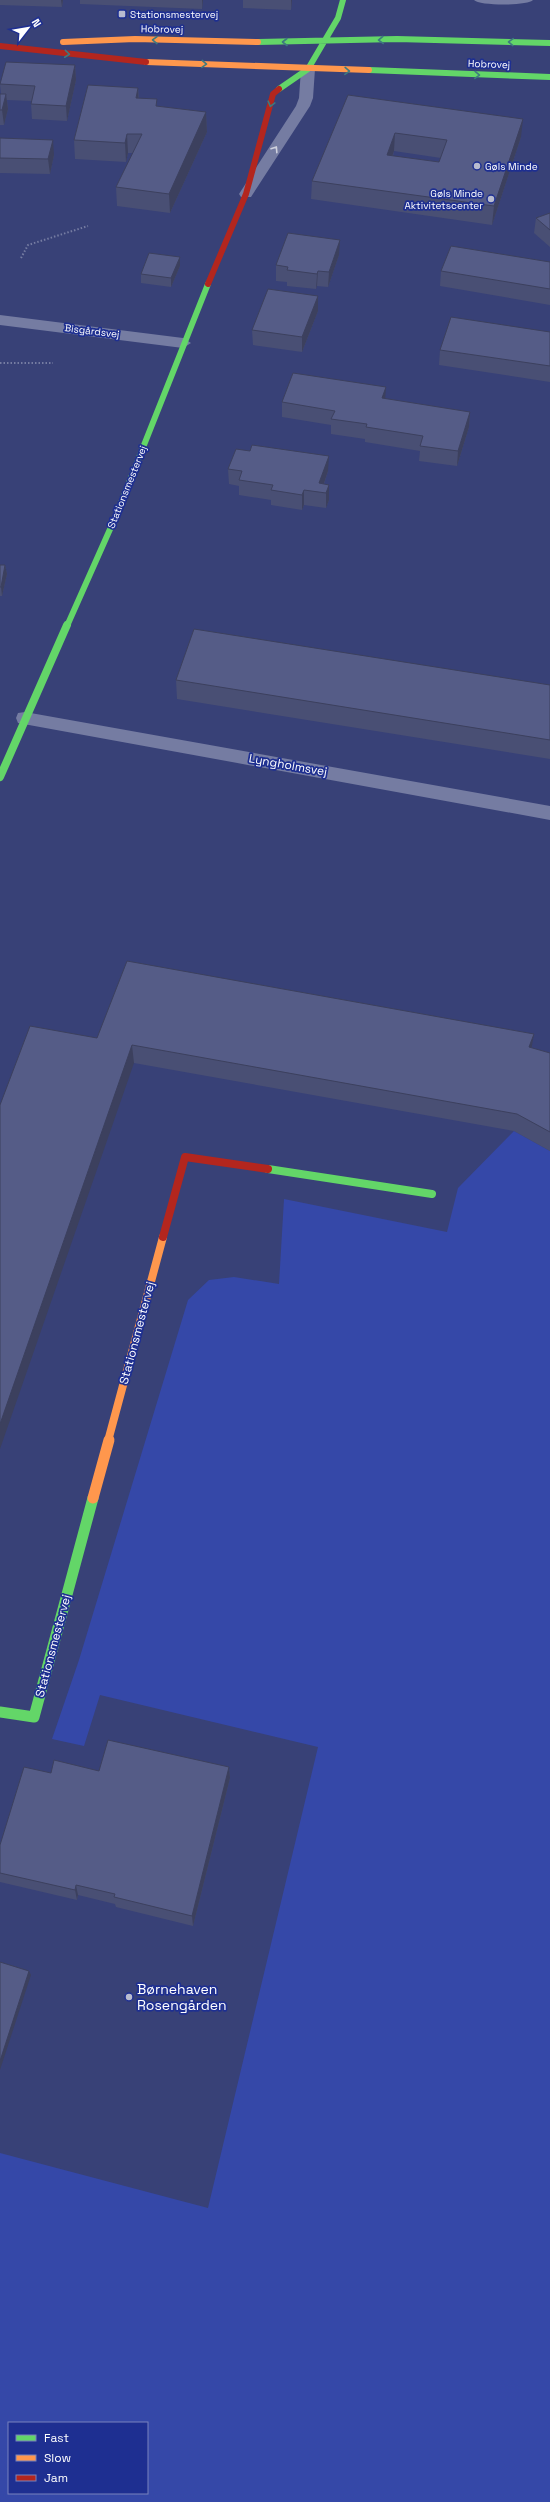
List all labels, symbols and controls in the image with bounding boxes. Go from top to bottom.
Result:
north arrow [8,8,48,48]
place label: Stationsmestervej [130,8,218,21]
marker: Stationsmestervej [117,9,127,19]
text: N [29,16,44,30]
street label: Hobrovej [141,22,183,36]
one-way arrow [378,35,384,44]
one-way arrow [152,36,158,44]
one-way arrow [282,38,288,46]
one-way arrow [508,38,514,46]
one-way arrow [64,49,70,58]
street label: Hobrovej [468,57,510,71]
one-way arrow [201,60,207,69]
one-way arrow [344,66,350,75]
one-way arrow [474,71,480,79]
one-way arrow [267,101,275,107]
one-way arrow [270,146,277,153]
place label: Gøls Minde [485,160,538,173]
marker: Gøls Minde [472,161,482,171]
place label: Gøls Minde Aktivitetscenter [404,187,483,212]
marker: Gøls Minde Aktivitetscenter [486,194,496,204]
street label: Bisgårdsvej [64,321,120,341]
street label: Stationsmestervej [104,444,150,530]
street label: Lyngholmsvej [248,750,328,780]
street label: Stationsmestervej [116,1280,158,1386]
street label: Stationsmestervej [32,1593,74,1699]
place label: Børnehaven Rosengården [137,1980,227,2014]
marker: Børnehaven Rosengården [124,1992,134,2002]
legend [8,2422,148,2494]
text: Fast [44,2430,69,2446]
text: Slow [44,2450,71,2466]
text: Jam [44,2470,68,2486]

